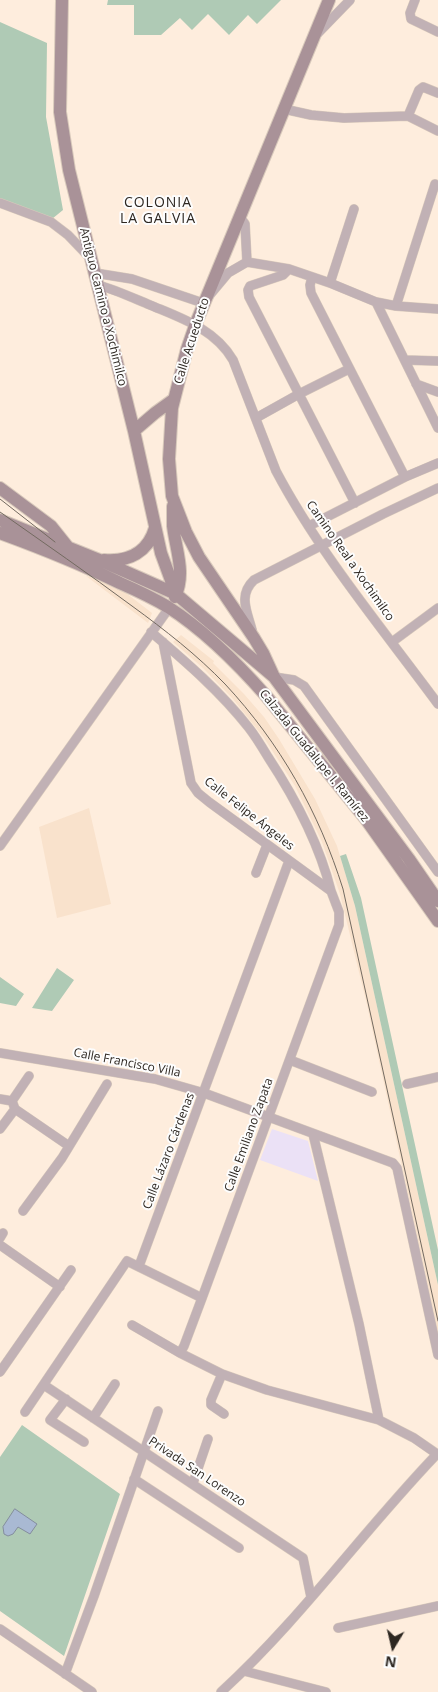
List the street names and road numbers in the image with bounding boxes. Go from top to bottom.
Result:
street label: Antiguo Camino a Xochimilco [76,226,130,388]
street label: Calle Acueducto [171,296,213,386]
street label: Camino Real a Xochimilco [303,498,397,624]
street label: Calzada Guadalupe I. Ramírez [256,687,372,825]
street label: Calle Felipe Ángeles [201,774,297,854]
street label: Calle Francisco Villa [72,1046,182,1080]
street label: Calle Emiliano Zapata [222,1076,276,1194]
street label: Calle Lázaro Cárdenas [140,1091,198,1211]
street label: Privada San Lorenzo [146,1434,248,1510]

